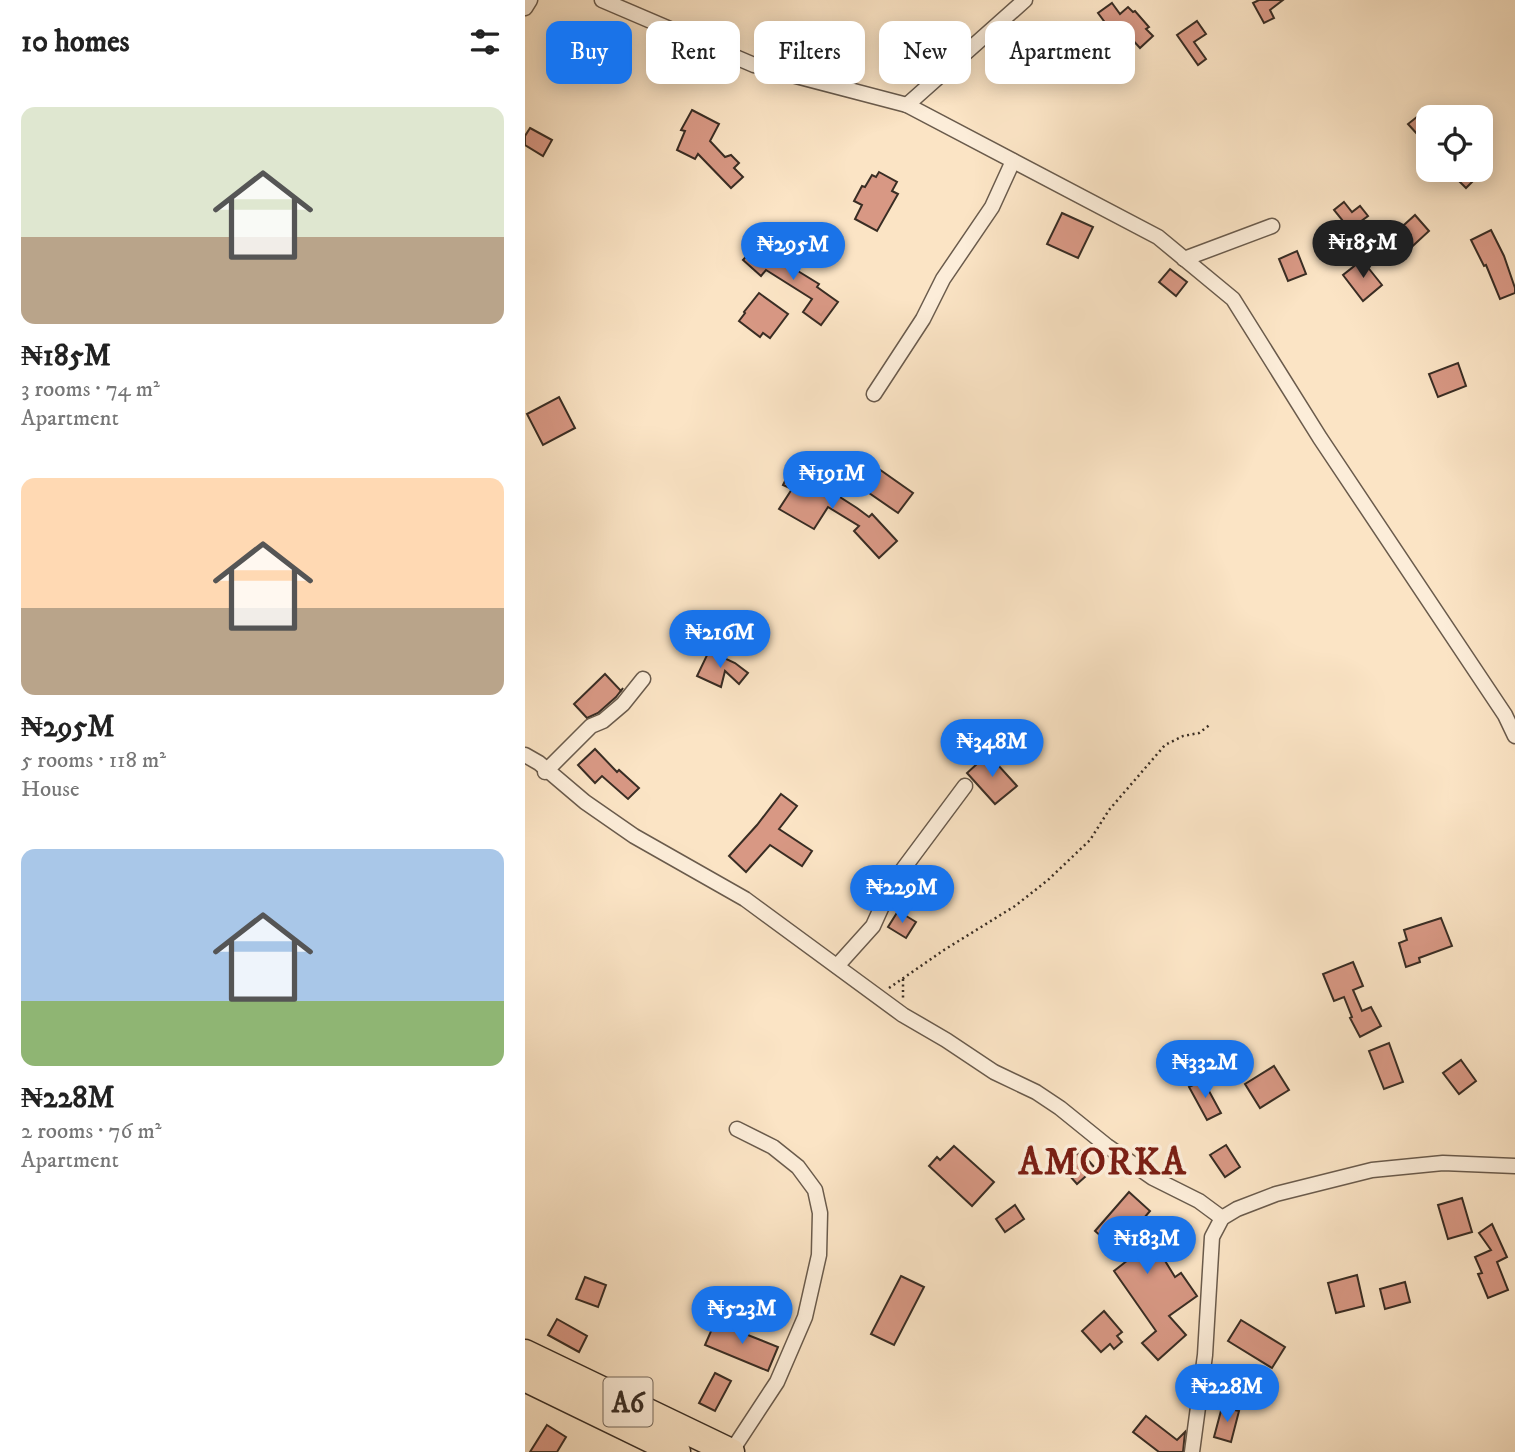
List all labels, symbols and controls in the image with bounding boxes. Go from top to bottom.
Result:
chip: Buy [546,21,632,84]
chip: Rent [646,21,740,84]
chip: Filters [754,21,865,84]
chip: New [879,21,971,84]
chip: Apartment [985,21,1135,84]
icon: filters [466,23,504,61]
text: 10 homes [21,24,130,61]
map controls [1416,105,1493,182]
button: locate [1416,105,1493,182]
icon: home [200,152,326,278]
pin: ₦185M [1314,220,1412,280]
pin: ₦295M [744,222,842,282]
text: ₦185M [1328,228,1398,257]
text: ₦295M [757,230,829,259]
text: ₦185M [21,338,111,375]
text: 3 rooms · 74 m² [21,375,160,404]
text: Apartment [21,404,119,433]
pin: ₦191M [783,452,881,511]
text: ₦191M [799,459,865,488]
icon: home [200,523,326,649]
pin: ₦216M [671,610,769,670]
text: ₦216M [685,618,755,647]
text: ₦295M [21,709,115,746]
pin: ₦348M [943,720,1041,779]
text: ₦348M [957,727,1027,756]
text: 5 rooms · 118 m² [21,746,166,775]
text: House [21,775,79,804]
pin: ₦229M [853,866,951,925]
text: ₦229M [866,873,938,902]
icon: home [200,894,326,1020]
pin: ₦332M [1156,1040,1254,1100]
text: ₦332M [1172,1048,1238,1077]
text: ₦228M [21,1080,115,1117]
text: 2 rooms · 76 m² [21,1117,161,1146]
district label: AMORKA [1017,1140,1188,1187]
text: Apartment [21,1146,119,1175]
pin: ₦183M [1098,1216,1196,1276]
text: ₦183M [1114,1224,1180,1253]
pin: ₦523M [693,1286,791,1346]
text: ₦523M [708,1294,776,1323]
pin: ₦228M [1178,1364,1276,1424]
text: ₦228M [1191,1372,1263,1401]
road number: A6 [603,1378,653,1426]

